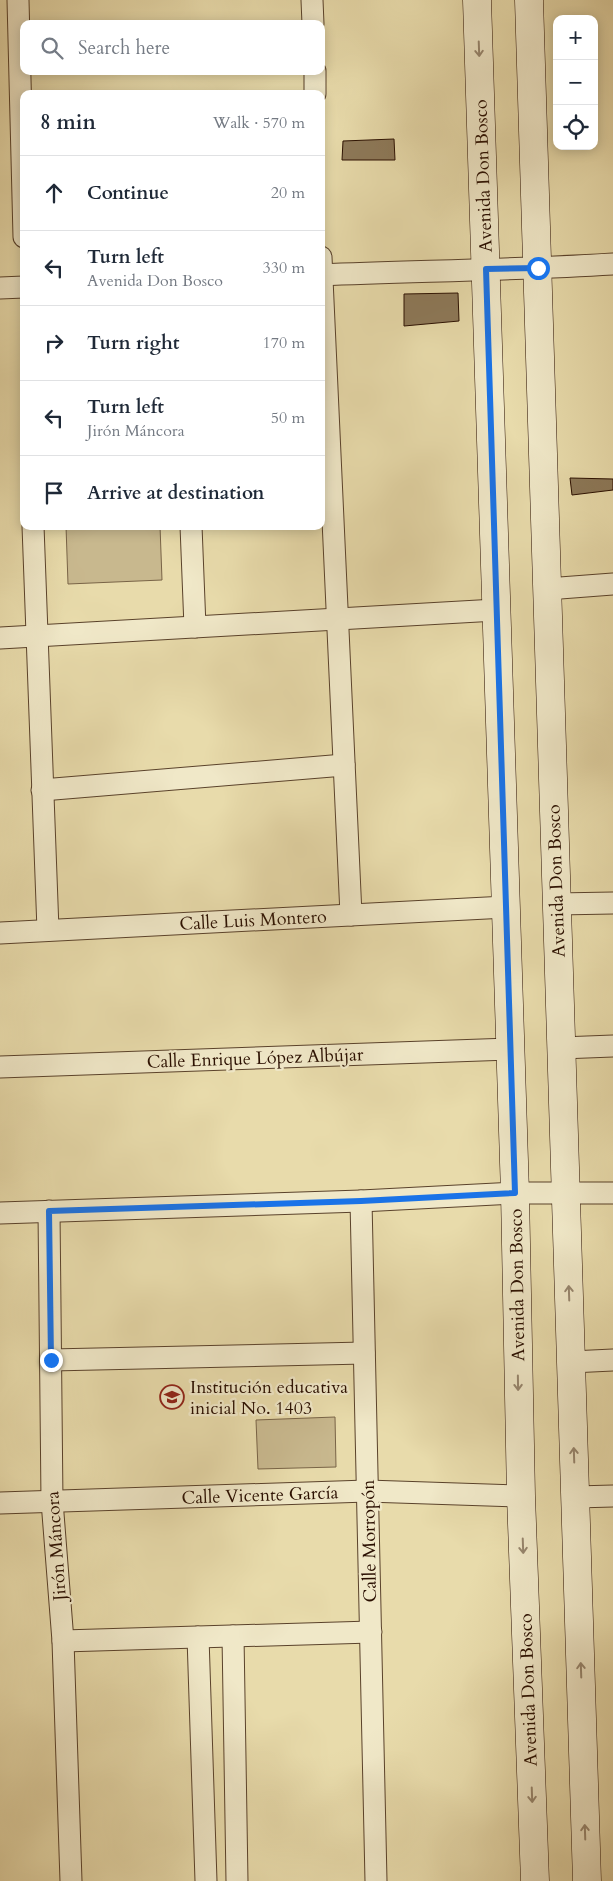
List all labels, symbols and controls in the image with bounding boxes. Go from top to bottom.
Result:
map controls [553,15,598,150]
button: + [553,15,598,60]
search box [20,20,325,75]
icon: search [38,34,66,62]
text: Search here [78,35,170,61]
one-way arrow [474,40,483,56]
button: − [553,60,598,105]
street label: Avenida Don Bosco [468,99,499,253]
button: locate [553,105,598,150]
text: 8 min [40,108,96,137]
text: Walk · 570 m [213,112,305,134]
icon: ahead [40,179,68,207]
text: Continue [87,180,169,206]
text: 20 m [271,182,305,204]
text: Turn left [87,244,164,270]
icon: left [40,254,68,282]
text: 330 m [263,257,305,279]
route start [527,257,550,280]
text: Avenida Don Bosco [87,270,223,292]
icon: right [40,329,68,357]
text: Turn right [87,330,179,356]
text: 170 m [263,332,305,354]
text: Turn left [87,394,164,420]
icon: left [40,404,68,432]
text: 50 m [271,407,305,429]
text: Jirón Máncora [87,420,185,442]
icon: arrive [40,479,68,507]
text: Arrive at destination [87,480,264,506]
street label: Avenida Don Bosco [541,804,572,958]
street label: Calle Luis Montero [179,904,328,937]
street label: Calle Enrique López Albújar [146,1042,364,1075]
street label: Avenida Don Bosco [504,1208,531,1362]
one-way arrow [564,1285,574,1301]
route end [40,1349,63,1372]
place label: Institución educativa inicial No. 1403 [190,1375,348,1421]
one-way arrow [514,1375,523,1391]
school or university icon: Institución educativa inicial No. 1403 [159,1384,185,1410]
one-way arrow [570,1447,579,1463]
street label: Calle Morropón [356,1479,383,1603]
street label: Calle Vicente García [181,1480,339,1511]
street label: Jirón Máncora [40,1490,73,1605]
one-way arrow [518,1537,527,1553]
street label: Avenida Don Bosco [513,1613,544,1767]
one-way arrow [576,1662,586,1678]
one-way arrow [527,1787,537,1803]
one-way arrow [581,1825,590,1841]

